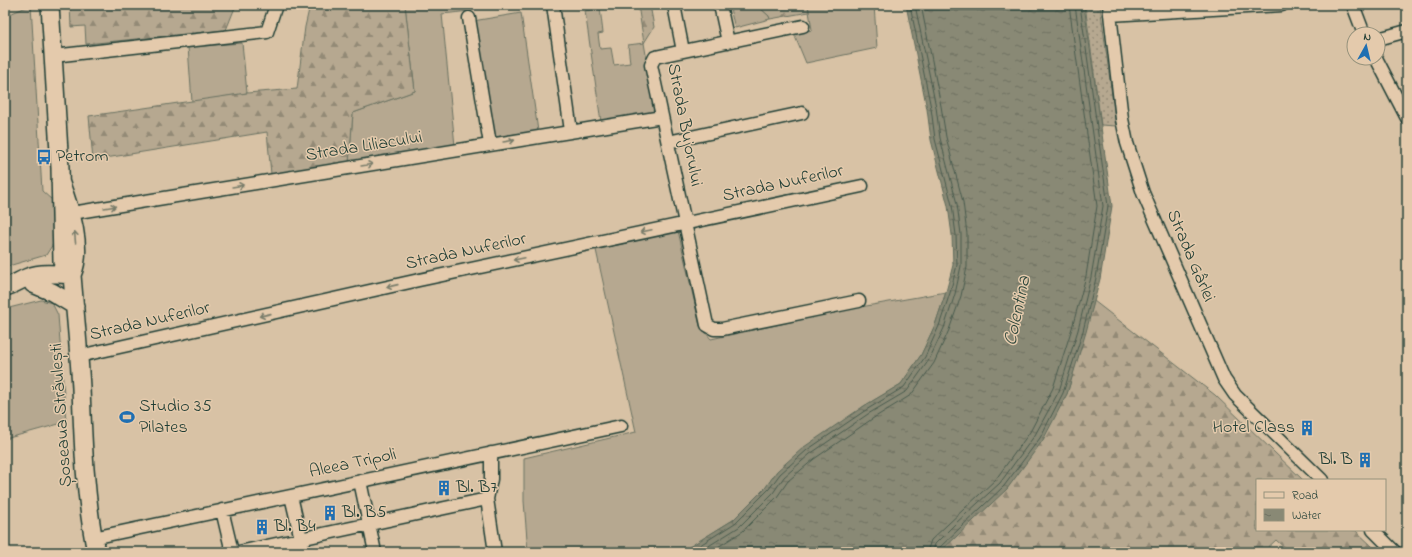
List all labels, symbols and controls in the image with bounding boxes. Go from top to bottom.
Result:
north arrow [1346,26,1386,66]
text: N [1362,29,1372,46]
street label: Strada Bujorului [659,61,709,189]
street label: Strada Liliacului [304,125,424,169]
one-way arrow [502,137,515,145]
place label: Petrom [56,144,108,170]
bus stop icon: Petrom [35,148,53,166]
street label: Strada Nuferilor [720,158,846,209]
one-way arrow [360,160,373,168]
one-way arrow [232,181,245,189]
one-way arrow [103,202,116,210]
street label: Strada Gârlei [1159,206,1221,306]
street label: Strada Nuferilor [403,226,529,277]
one-way arrow [640,228,653,236]
one-way arrow [71,231,78,244]
one-way arrow [513,255,526,263]
water label: Colentina [997,273,1039,348]
one-way arrow [386,283,399,291]
street label: Strada Nuferilor [87,295,213,348]
one-way arrow [259,311,272,319]
street label: Șoseaua Străulești [44,342,80,488]
place label: Studio 35 Pilates [139,394,212,441]
sports icon: Studio 35 Pilates [118,408,136,426]
place label: Hotel Class [1213,415,1295,441]
building icon: Hotel Class [1298,419,1316,437]
street label: Aleea Tripoli [307,442,399,486]
place label: Bl. B [1318,447,1353,473]
building icon: Bl. B [1356,451,1374,469]
place label: Bl. B7 [455,475,498,501]
building icon: Bl. B7 [435,479,453,497]
legend [1256,479,1386,531]
text: Road [1292,487,1318,505]
place label: Bl. B5 [341,500,387,526]
building icon: Bl. B5 [321,504,339,522]
text: Water [1292,507,1321,525]
place label: Bl. B4 [273,514,316,540]
building icon: Bl. B4 [253,518,271,536]

